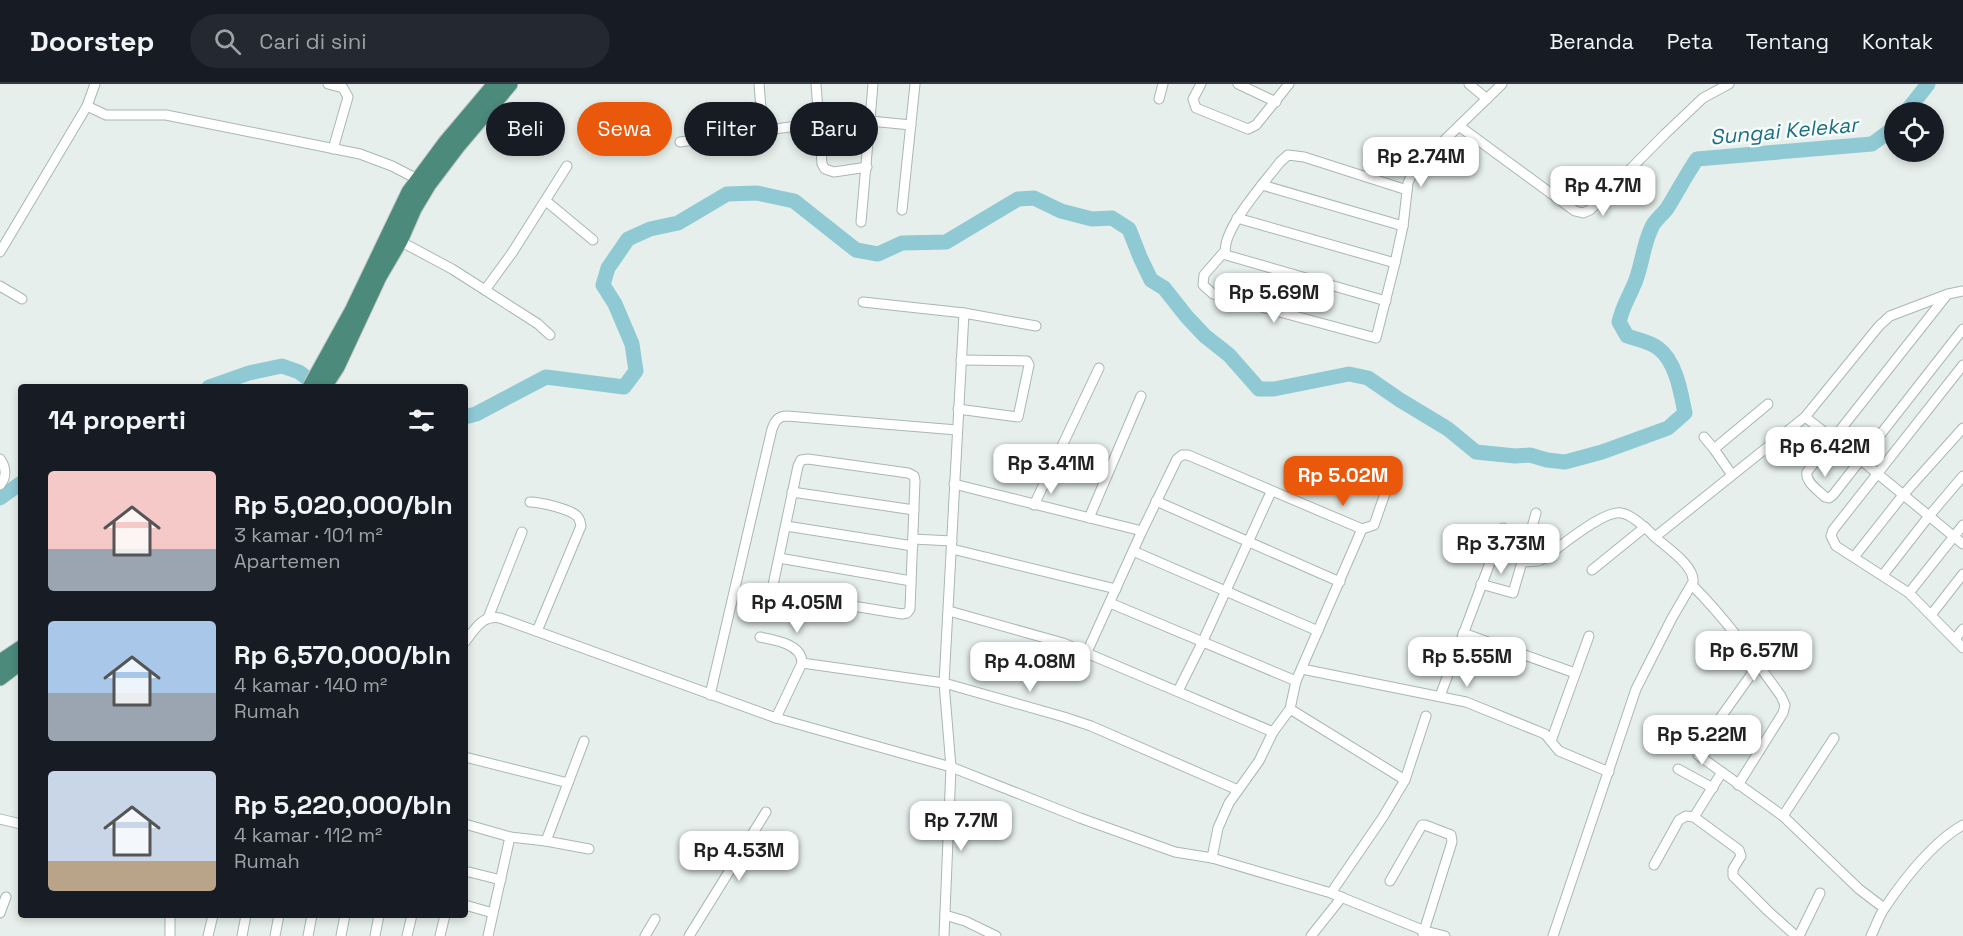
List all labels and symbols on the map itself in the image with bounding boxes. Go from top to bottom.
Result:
water label: Sungai Kelekar [1709,110,1861,150]
pin: Rp 2.74M [1359,137,1483,188]
pin: Rp 4.7M [1548,166,1658,217]
pin: Rp 5.69M [1212,273,1336,324]
pin: Rp 6.42M [1763,427,1887,478]
pin: Rp 3.41M [989,444,1113,495]
pin: Rp 5.02M [1281,456,1405,507]
pin: Rp 3.73M [1439,524,1563,575]
pin: Rp 4.05M [735,583,859,634]
pin: Rp 6.57M [1692,631,1816,682]
pin: Rp 5.55M [1405,637,1529,688]
pin: Rp 4.08M [968,642,1092,693]
pin: Rp 5.22M [1640,715,1764,766]
pin: Rp 7.7M [906,801,1016,852]
pin: Rp 4.53M [677,831,801,882]

